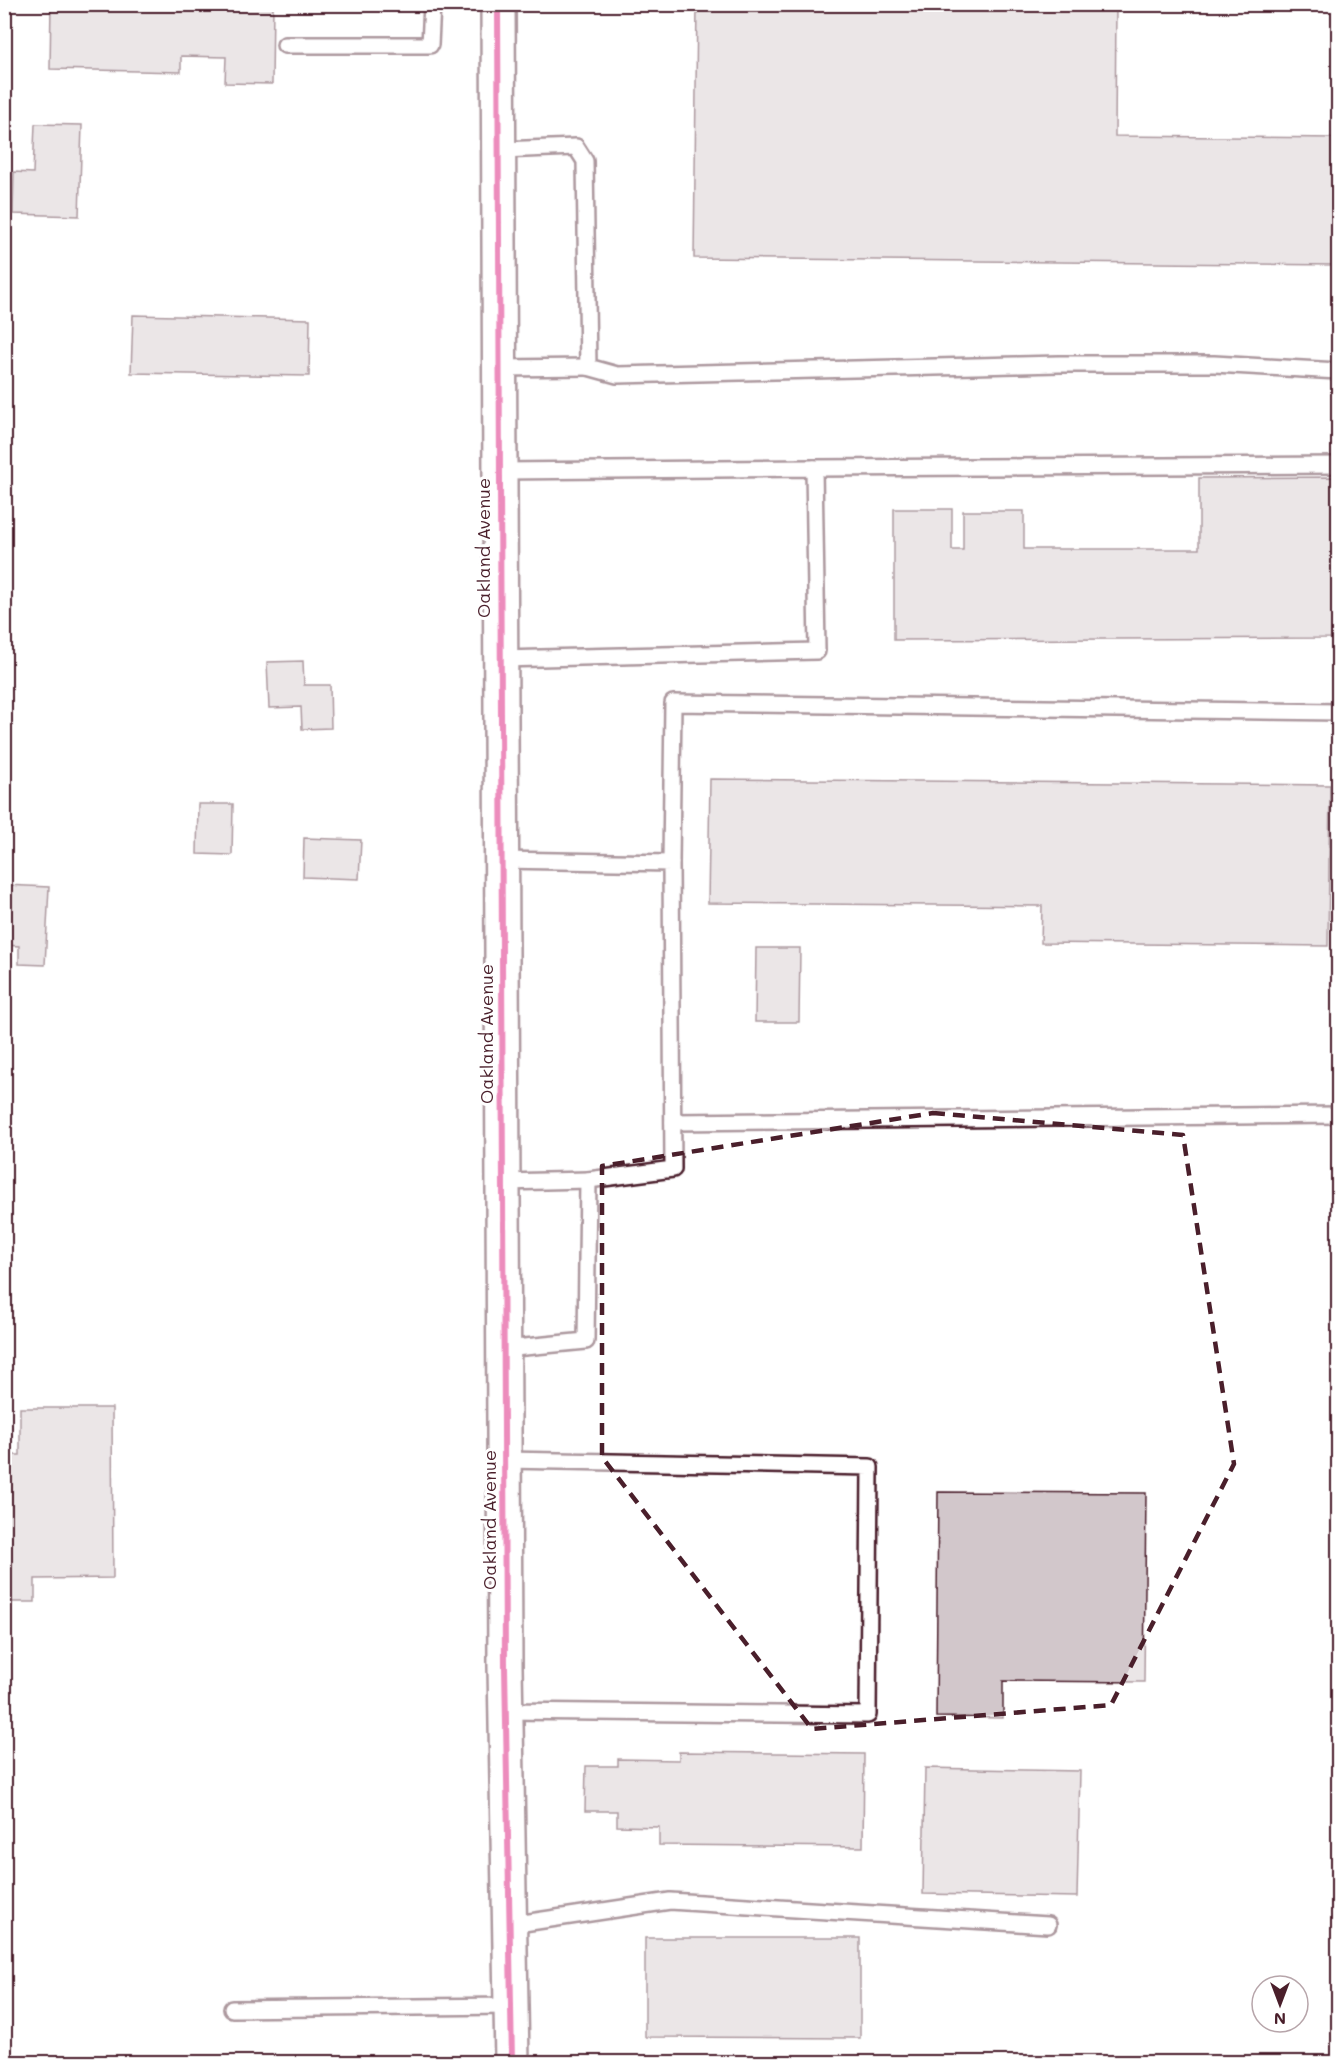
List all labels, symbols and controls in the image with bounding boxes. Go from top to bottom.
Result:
street label: Oakland Avenue [471,478,495,618]
street label: Oakland Avenue [474,964,498,1104]
street label: Oakland Avenue [477,1450,501,1590]
north arrow [1250,1974,1310,2034]
text: N [1274,2009,1286,2030]

